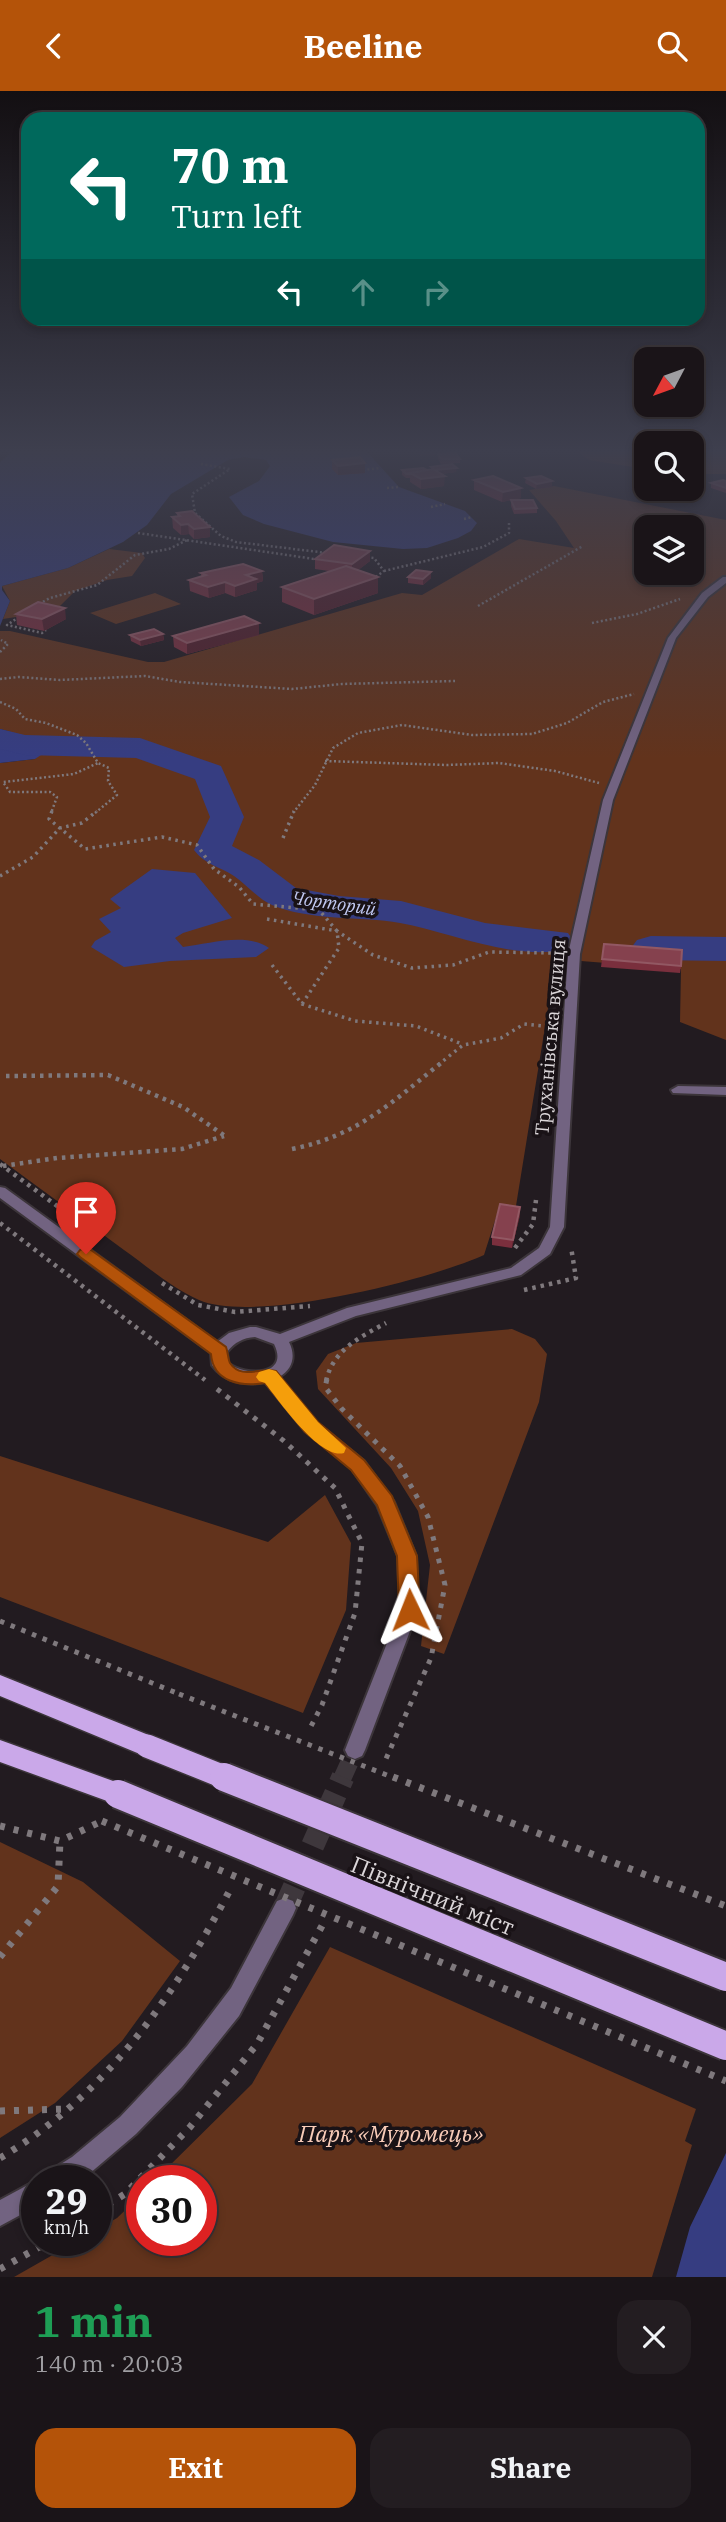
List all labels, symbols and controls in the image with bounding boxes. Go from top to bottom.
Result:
text: Beeline [303,25,423,67]
icon: back [35,27,73,65]
icon: search [653,27,691,65]
text: 70 m [171,133,289,196]
icon: left [56,140,147,231]
text: Turn left [171,195,302,237]
icon: left [271,273,309,311]
icon: ahead [344,273,382,311]
icon: right [417,273,455,311]
north arrow [634,347,704,417]
map controls [634,347,704,585]
button: search [634,431,704,501]
button: layers [634,515,704,585]
water label: Чорторий [291,886,378,920]
street label: Труханівська вулиця [529,938,571,1136]
pin [56,1182,116,1254]
icon: arrive [67,1193,105,1231]
position arrow [373,1573,447,1647]
street label: Північний міст [347,1849,519,1941]
park label: Парк «Муромець» [298,2118,484,2148]
speed limit sign: 30 [126,2165,217,2256]
text: 29 [45,2178,88,2224]
text: km/h [44,2216,89,2239]
text: 1 min [35,2294,153,2349]
button: close [617,2300,691,2374]
text: 140 m · 20:03 [35,2348,184,2378]
button: Exit [35,2428,356,2508]
button: Share [370,2428,691,2508]

